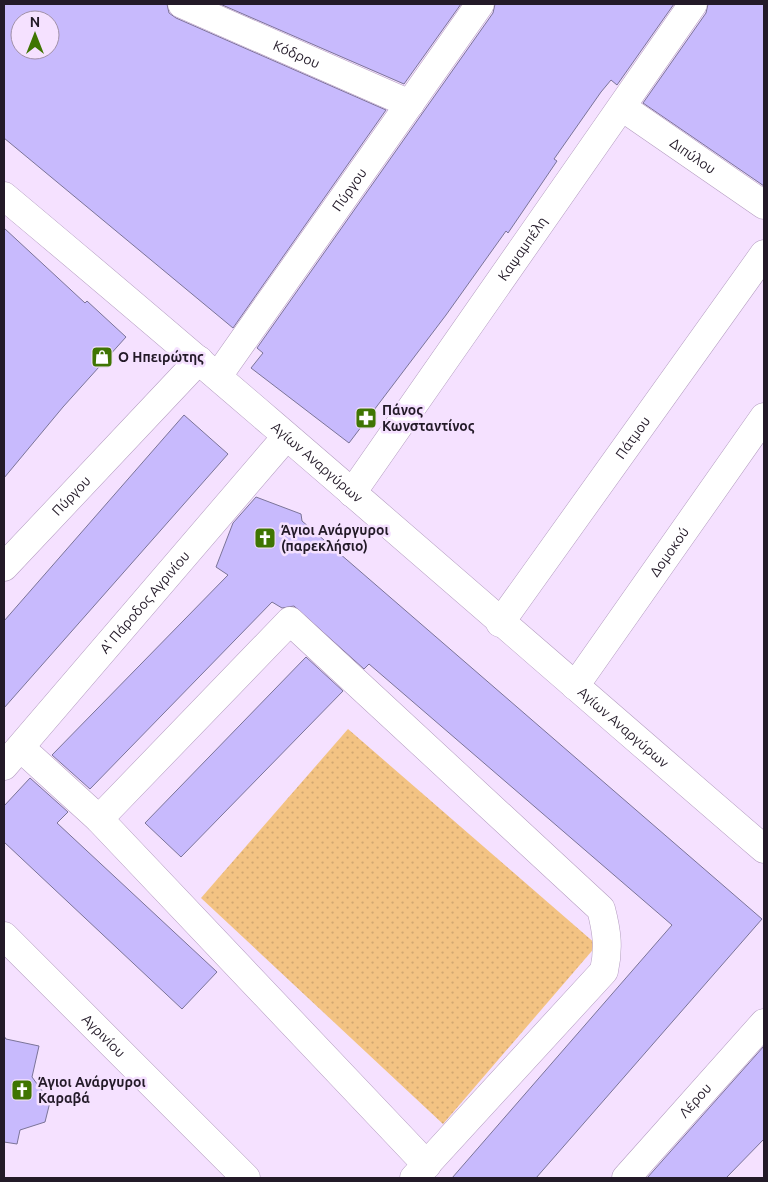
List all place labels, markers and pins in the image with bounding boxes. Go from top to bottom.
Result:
shop icon: Ο Ηπειρώτης [90,345,114,369]
place label: Ο Ηπειρώτης [118,349,204,365]
place label: Πάνος Κωνσταντίνος [382,402,475,434]
pharmacy icon: Πάνος Κωνσταντίνος [354,406,378,430]
place label: Άγιοι Ανάργυροι (παρεκλήσιο) [281,522,389,554]
church icon: Άγιοι Ανάργυροι (παρεκλήσιο) [253,526,277,550]
place label: Άγιοι Ανάργυροι Καραβά [38,1074,146,1106]
church icon: Άγιοι Ανάργυροι Καραβά [10,1078,34,1102]

